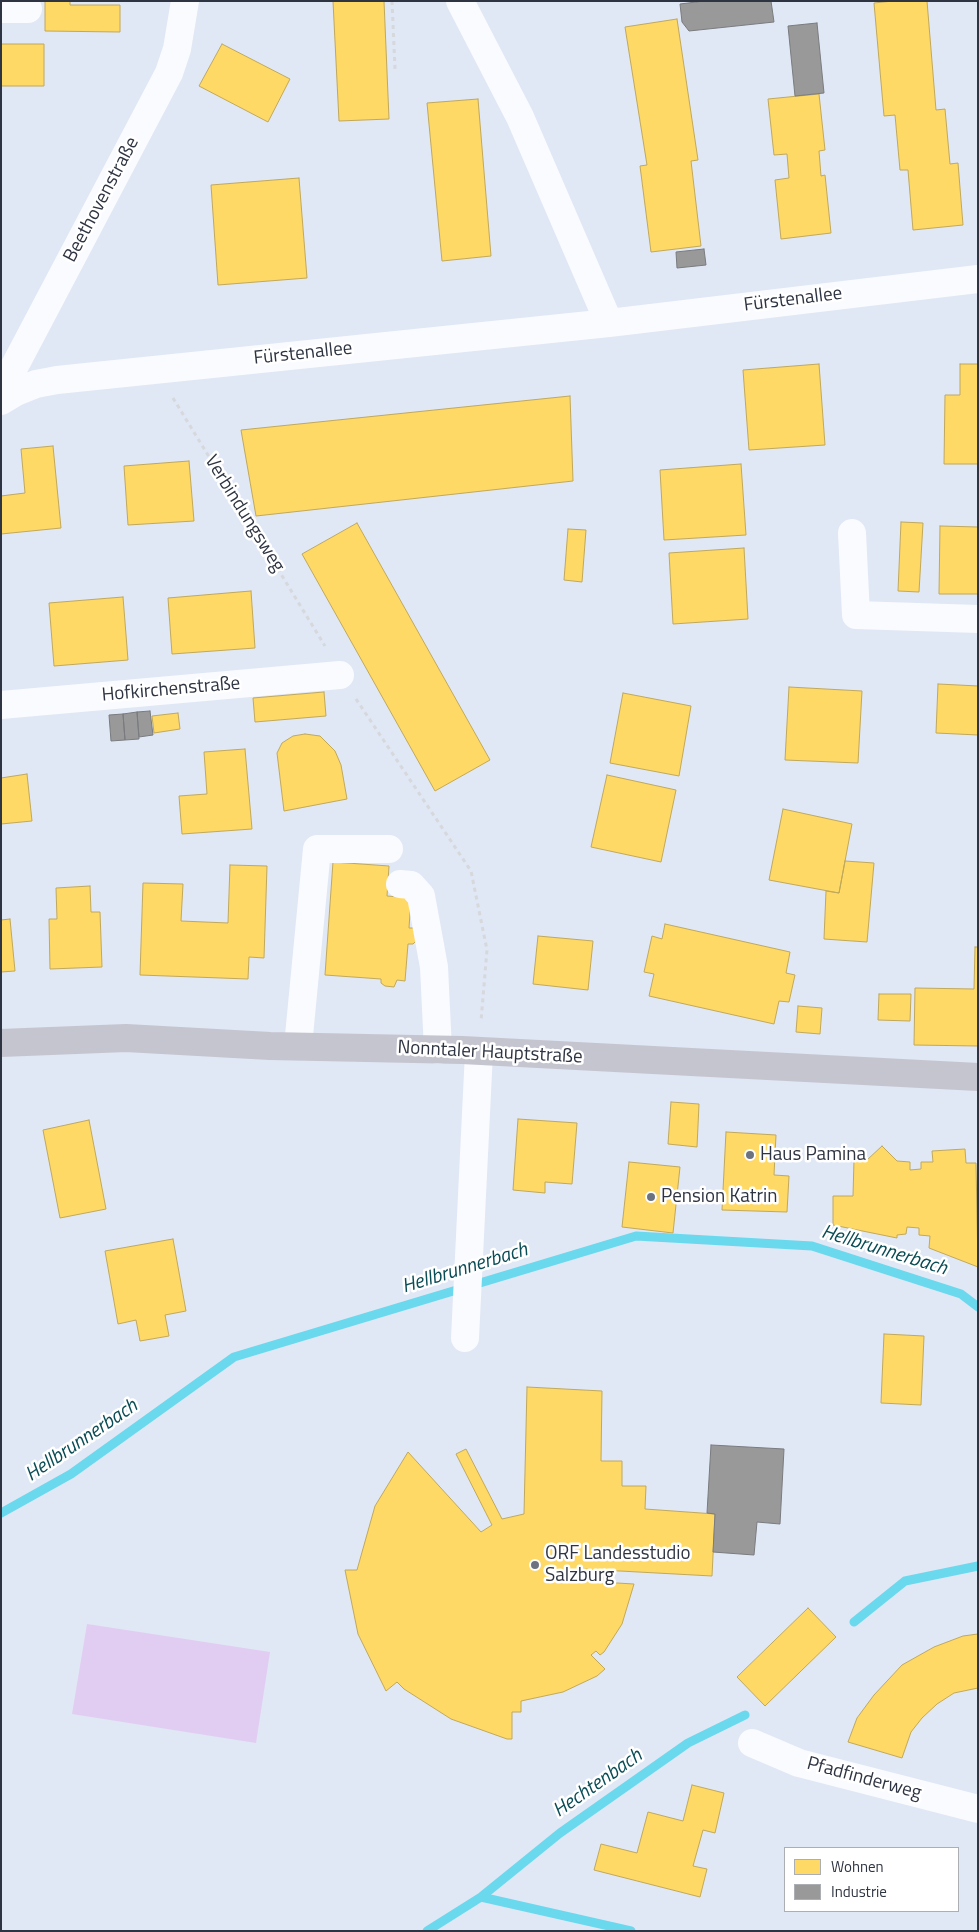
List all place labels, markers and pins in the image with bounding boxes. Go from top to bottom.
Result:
place label: Haus Pamina [760,1144,866,1166]
marker: Haus Pamina [744,1149,756,1161]
place label: Pension Katrin [661,1186,777,1208]
marker: Pension Katrin [645,1191,657,1203]
place label: ORF Landesstudio Salzburg [545,1543,691,1587]
marker: ORF Landesstudio Salzburg [529,1559,541,1571]

